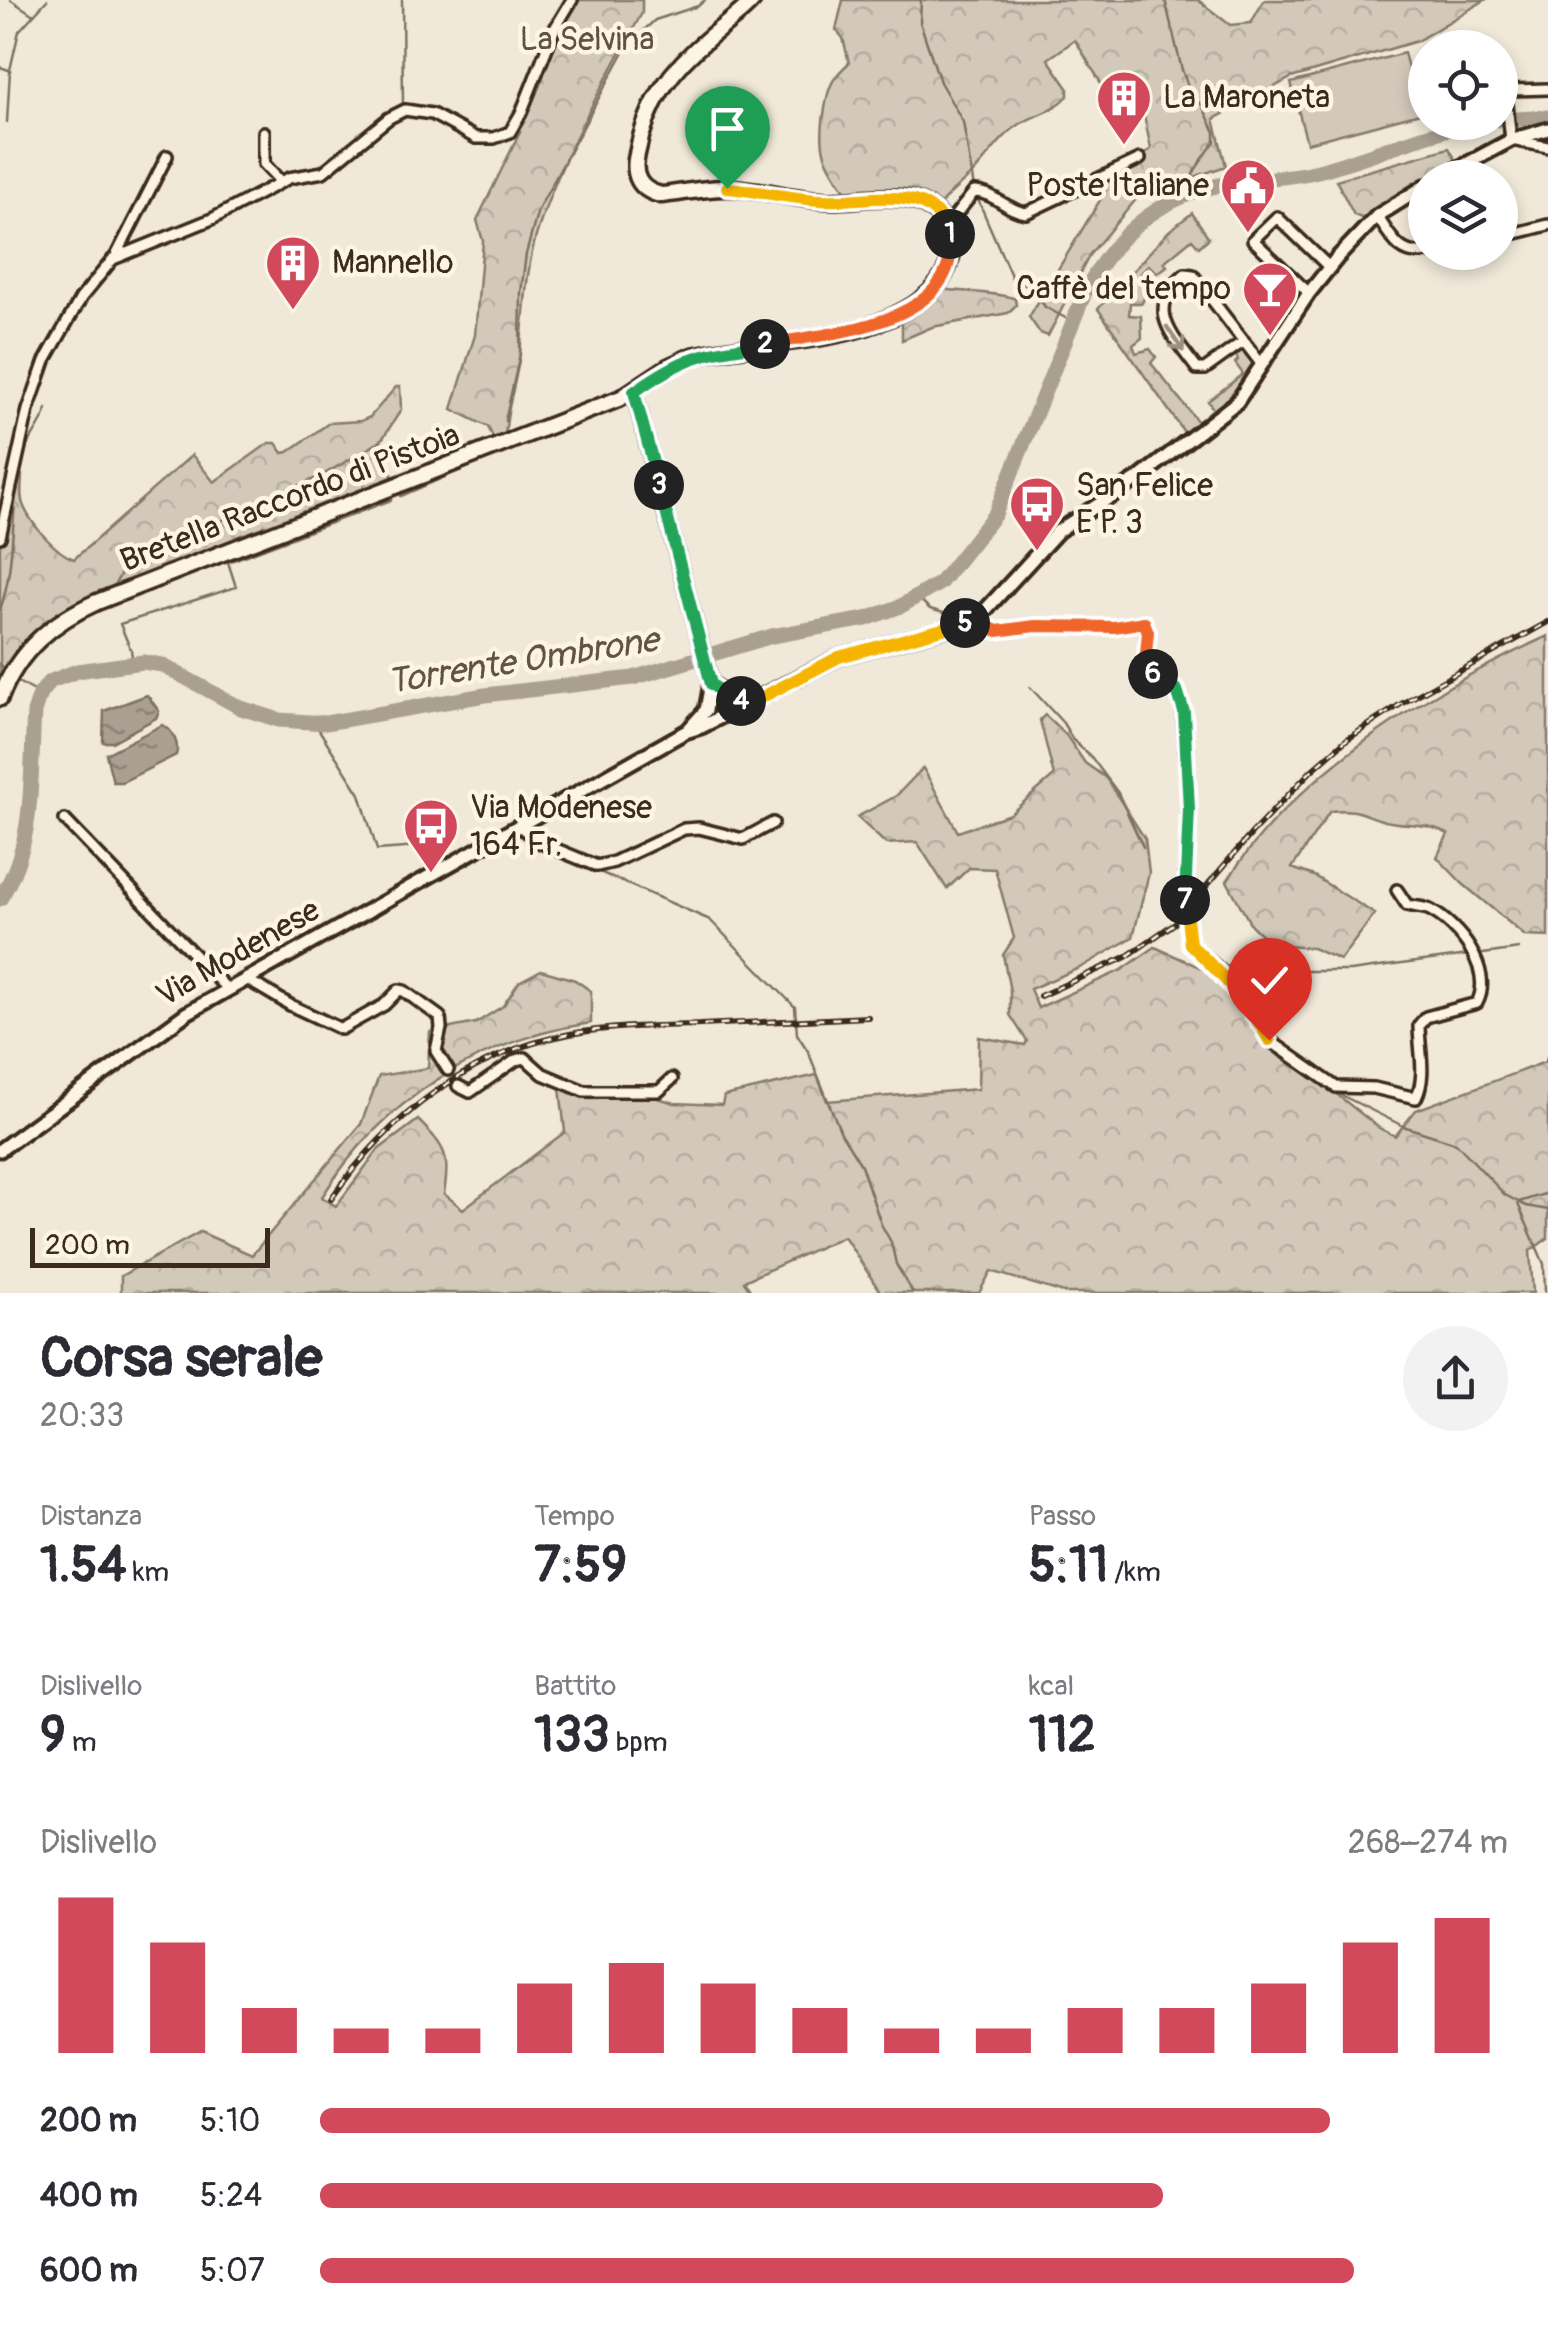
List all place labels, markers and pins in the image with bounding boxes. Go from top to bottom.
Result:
building icon: La Maroneta [1094,68,1154,147]
place label: La Maroneta [1163,78,1330,118]
pin [685,86,770,189]
public building icon: Poste Italiane [1218,156,1278,235]
place label: Poste Italiane [1026,166,1209,206]
pin: 1 [925,209,975,259]
building icon: Mannello [263,233,323,312]
place label: Mannello [332,243,453,283]
bar icon: Caffè del tempo [1240,259,1300,338]
place label: Caffè del tempo [1016,269,1231,309]
pin: 2 [740,319,790,369]
pin: 3 [634,460,684,510]
place label: San Felice E P. 3 [1076,466,1213,543]
bus stop icon: San Felice E P. 3 [1007,474,1067,553]
pin: 5 [940,598,990,648]
pin: 6 [1128,649,1178,699]
pin: 4 [716,676,766,726]
place label: Via Modenese 164 Fr. [470,788,652,865]
bus stop icon: Via Modenese 164 Fr. [401,796,461,875]
pin: 7 [1160,875,1210,925]
pin [1227,938,1312,1041]

